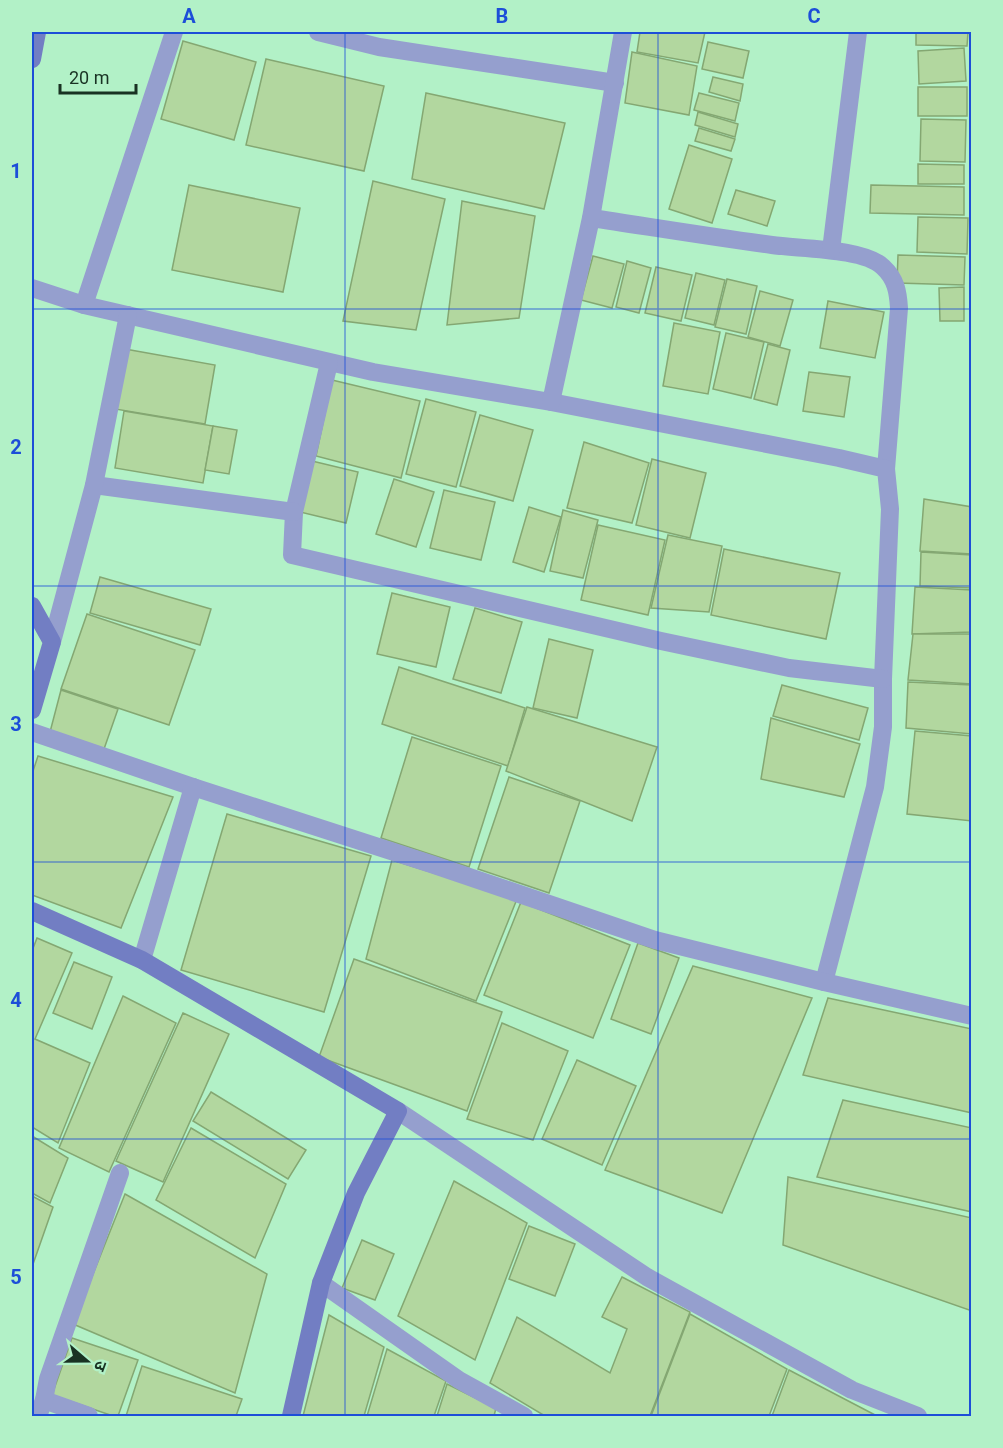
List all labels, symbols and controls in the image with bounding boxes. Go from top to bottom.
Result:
text: A [182,4,196,28]
text: B [496,4,508,28]
text: C [807,4,821,28]
scale bar [60,57,136,95]
text: 20 m [69,67,109,88]
text: 1 [10,159,22,183]
text: 2 [10,435,22,459]
text: 3 [10,712,22,736]
text: 4 [10,988,22,1012]
text: 5 [10,1265,22,1289]
north arrow [57,1331,117,1391]
text: उ [90,1358,111,1374]

